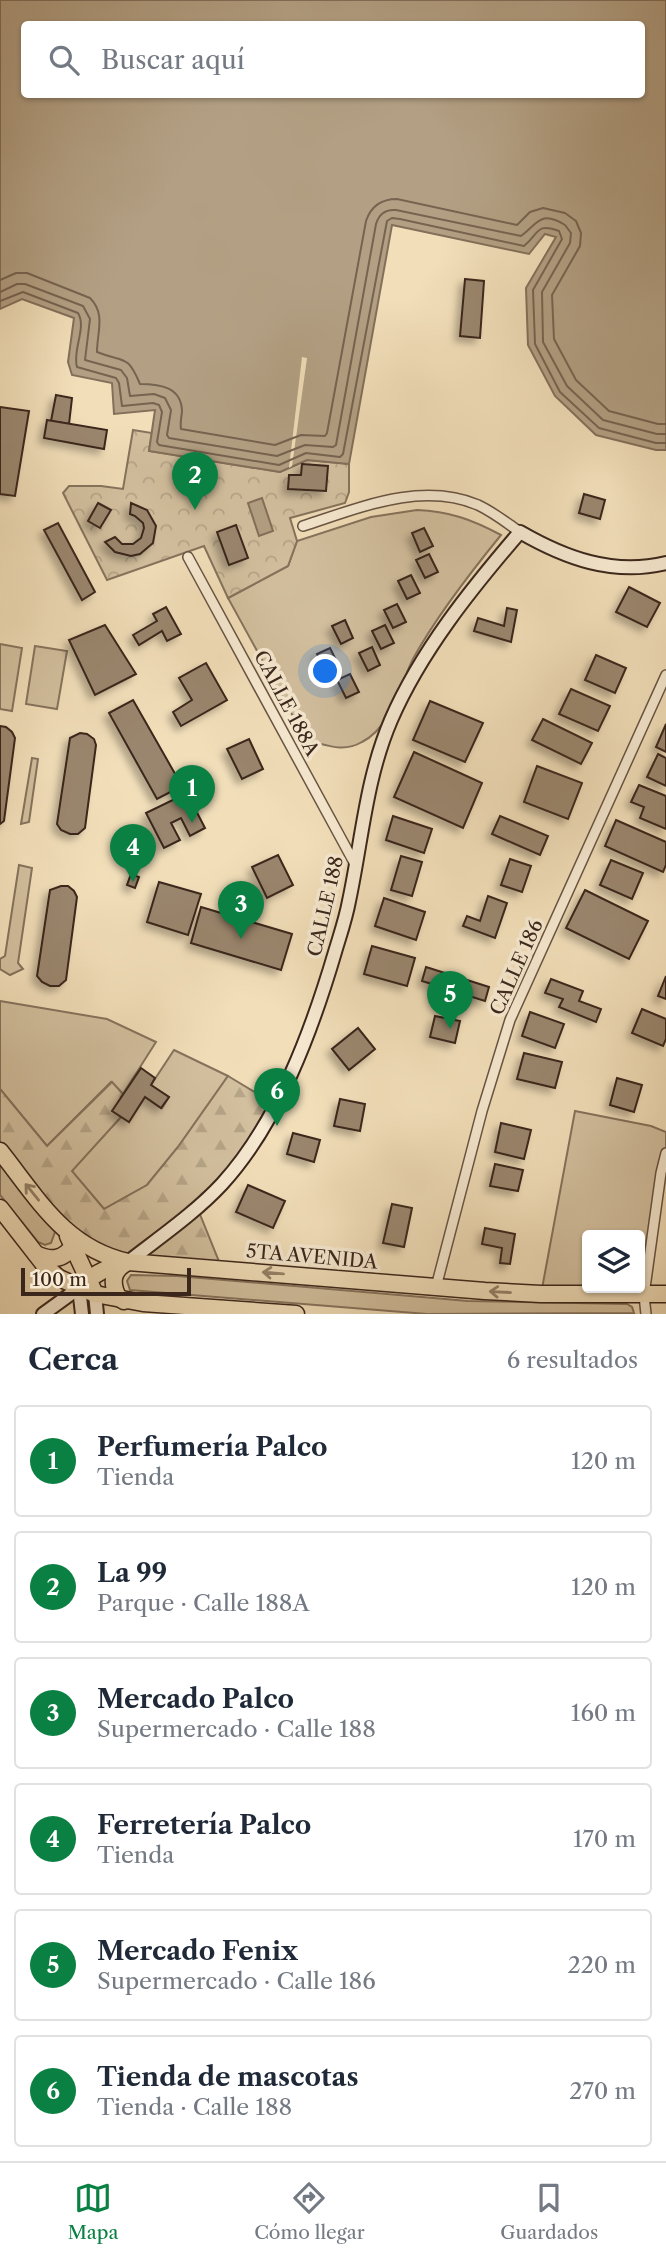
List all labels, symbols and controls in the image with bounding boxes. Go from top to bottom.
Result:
search box [21,21,645,98]
icon: search [45,41,83,79]
text: Buscar aquí [101,44,245,76]
pin: 2 [172,452,218,510]
street label: CALLE 188A [249,646,324,761]
your location [308,654,342,688]
pin: 1 [169,765,215,823]
pin: 4 [110,824,156,882]
street label: CALLE 188 [303,854,348,959]
pin: 3 [218,881,264,939]
street label: CALLE 186 [485,916,548,1019]
pin: 5 [427,971,473,1029]
pin: 6 [254,1068,300,1126]
one-way arrow [25,1183,40,1201]
map controls [582,1230,645,1293]
button: layers [582,1230,645,1293]
street label: 5TA AVENIDA [245,1239,380,1274]
scale bar [21,1265,191,1297]
one-way arrow [262,1266,285,1279]
text: 100 m [32,1268,87,1291]
one-way arrow [489,1285,512,1298]
text: Cerca [28,1341,118,1378]
text: 6 resultados [507,1346,638,1374]
text: Perfumería Palco [97,1431,328,1463]
text: 1 [48,1447,58,1475]
text: 120 m [571,1447,636,1475]
text: Tienda [97,1463,174,1491]
text: La 99 [97,1557,167,1589]
text: 2 [46,1573,60,1601]
text: 120 m [571,1573,636,1601]
text: Parque · Calle 188A [97,1589,310,1617]
text: Mercado Palco [97,1683,294,1715]
text: 3 [47,1699,60,1727]
text: 160 m [571,1699,636,1727]
text: Supermercado · Calle 188 [97,1715,376,1743]
text: Ferretería Palco [97,1809,311,1841]
text: 4 [46,1825,60,1853]
text: 170 m [573,1825,636,1853]
text: Tienda [97,1841,174,1869]
text: Mercado Fenix [97,1935,298,1967]
text: 5 [47,1951,59,1979]
text: 220 m [567,1951,636,1979]
text: Supermercado · Calle 186 [97,1967,376,1995]
text: Tienda de mascotas [97,2061,359,2093]
text: 6 [46,2077,60,2105]
text: 270 m [569,2077,636,2105]
text: Tienda · Calle 188 [97,2093,292,2121]
tab: Mapa [68,2179,119,2244]
tab: Cómo llegar [254,2179,365,2244]
tab: Guardados [500,2179,598,2244]

